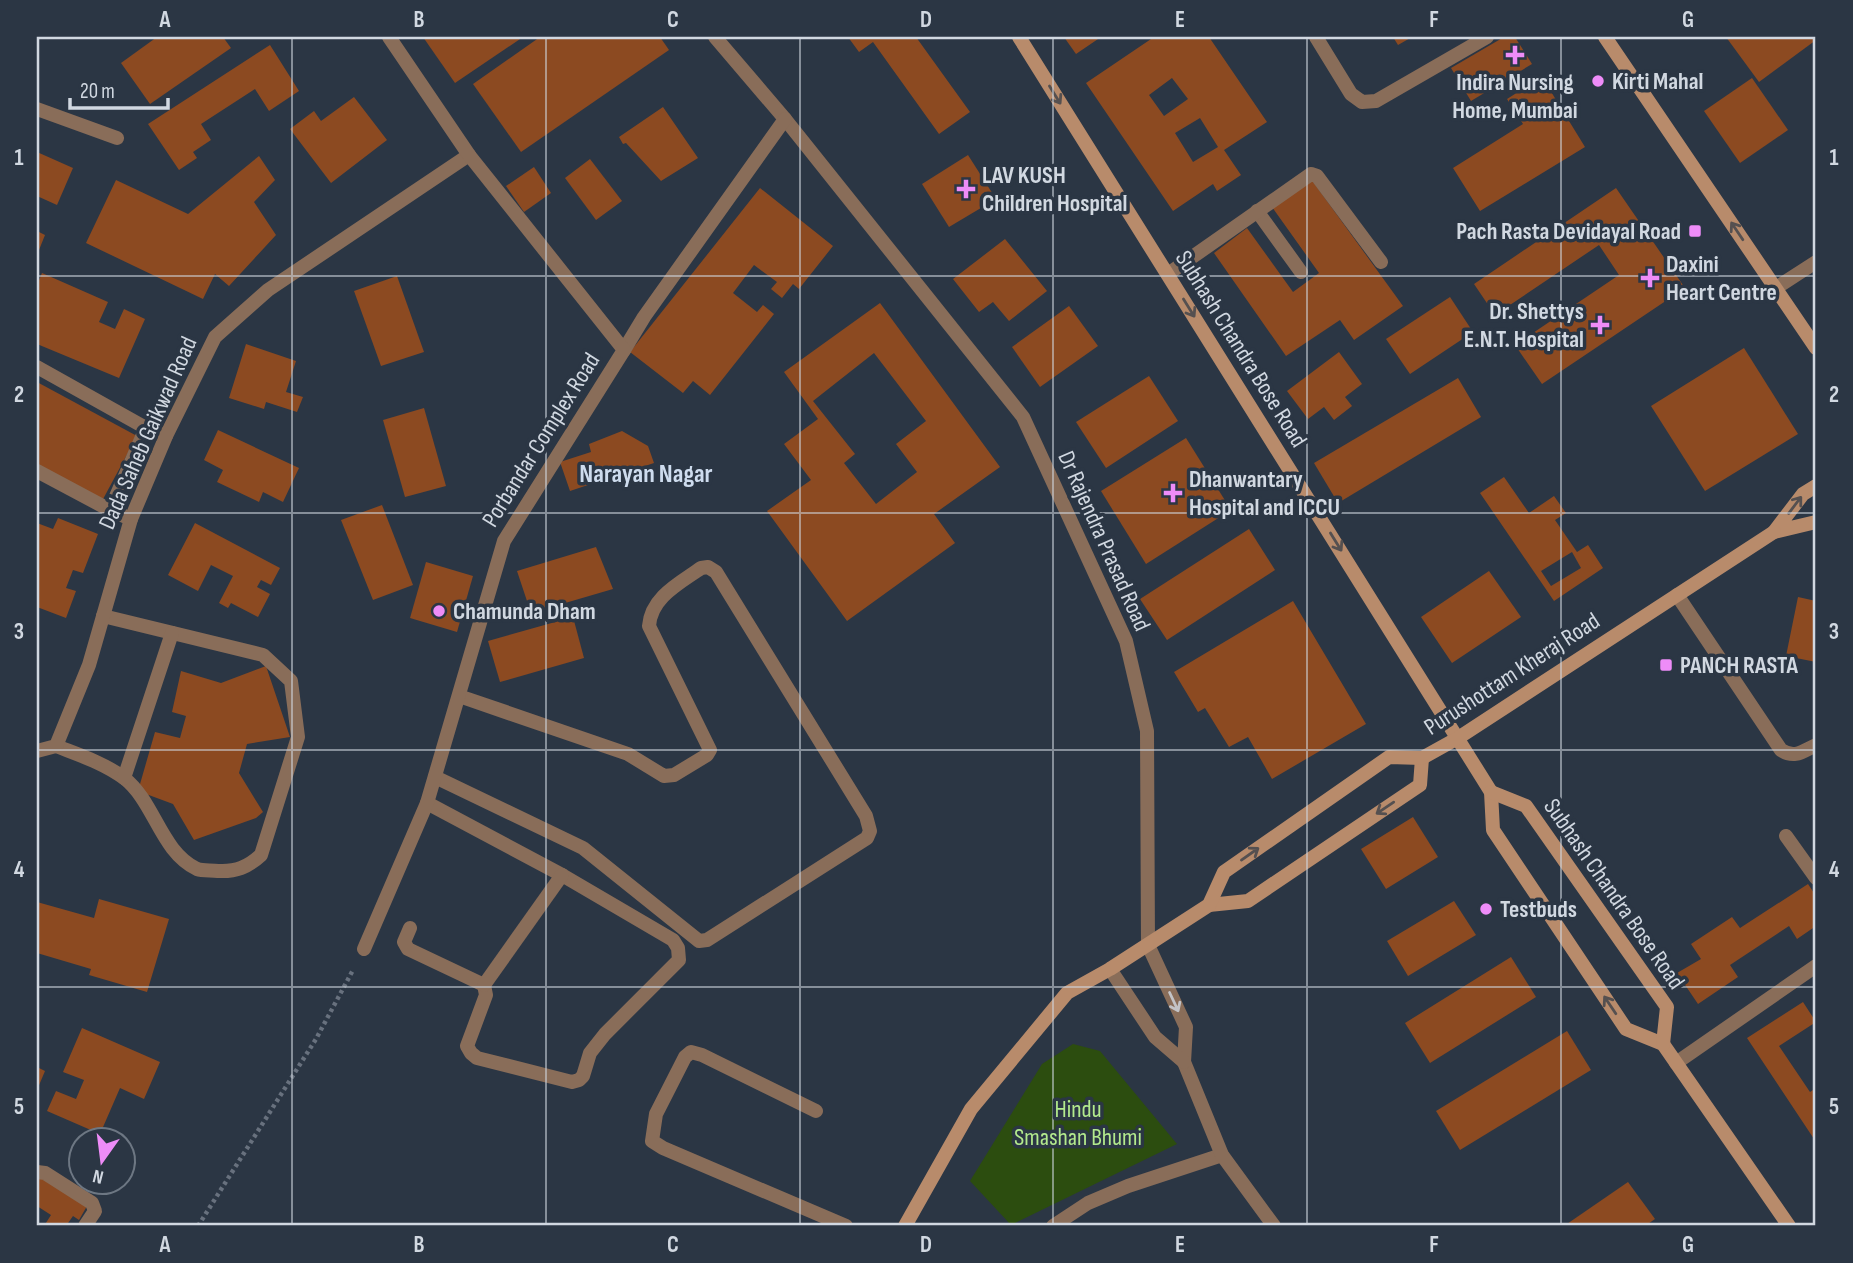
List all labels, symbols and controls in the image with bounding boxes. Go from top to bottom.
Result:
text: A [159,6,172,34]
text: B [414,6,425,34]
text: C [667,6,679,34]
text: D [920,6,932,34]
text: E [1175,6,1185,34]
text: F [1429,6,1439,34]
text: G [1682,6,1694,34]
marker: Indira Nursing Home, Mumbai [1505,45,1525,65]
scale bar [70,66,168,110]
place label: Kirti Mahal [1612,67,1703,96]
place label: Indira Nursing Home, Mumbai [1452,68,1578,125]
marker: Kirti Mahal [1590,73,1606,89]
text: 20 m [80,79,115,104]
one-way arrow [1049,84,1063,104]
text: 1 [14,144,24,172]
text: 1 [1829,144,1839,172]
place label: LAV KUSH Children Hospital [982,161,1127,218]
marker: LAV KUSH Children Hospital [956,179,976,199]
place label: Pach Rasta Devidayal Road [1456,217,1681,246]
one-way arrow [1730,221,1744,241]
marker: Pach Rasta Devidayal Road [1687,223,1703,239]
street label: Subhash Chandra Bose Road [1169,245,1313,453]
place label: Daxini Heart Centre [1666,250,1777,307]
marker: Daxini Heart Centre [1640,268,1660,288]
place label: Dr. Shettys E.N.T. Hospital [1464,297,1584,354]
one-way arrow [1182,298,1196,318]
marker: Dr. Shettys E.N.T. Hospital [1590,315,1610,335]
street label: Dada Saheb Gaikwad Road [92,332,204,534]
street label: Porbandar Complex Road [476,348,606,532]
text: 2 [14,381,24,409]
text: 2 [1829,381,1839,409]
street label: Dr Rajendra Prasad Road [1051,447,1157,635]
district label: Narayan Nagar [579,459,713,490]
place label: Dhanwantary Hospital and ICCU [1189,465,1340,522]
marker: Dhanwantary Hospital and ICCU [1163,483,1183,503]
one-way arrow [1787,496,1802,514]
one-way arrow [1329,532,1343,552]
place label: Chamunda Dham [453,597,596,626]
marker: Chamunda Dham [431,603,447,619]
street label: Purushottam Kheraj Road [1419,606,1605,742]
text: 3 [14,618,24,646]
text: 3 [1829,618,1839,646]
place label: PANCH RASTA [1680,651,1798,680]
marker: PANCH RASTA [1658,657,1674,673]
street label: Subhash Chandra Bose Road [1537,793,1691,995]
one-way arrow [1376,801,1395,815]
one-way arrow [1240,847,1259,861]
text: 4 [14,856,25,884]
text: 4 [1829,856,1840,884]
place label: Testbuds [1500,895,1577,924]
marker: Testbuds [1478,901,1494,917]
one-way arrow [1168,990,1181,1012]
one-way arrow [1603,996,1617,1016]
text: 5 [14,1093,24,1121]
text: 5 [1829,1093,1839,1121]
park label: Hindu Smashan Bhumi [1014,1095,1142,1152]
north arrow [66,1126,136,1196]
text: N [91,1164,106,1188]
text: A [159,1231,172,1259]
text: B [414,1231,425,1259]
text: C [667,1231,679,1259]
text: D [920,1231,932,1259]
text: E [1175,1231,1185,1259]
text: F [1429,1231,1439,1259]
text: G [1682,1231,1694,1259]

